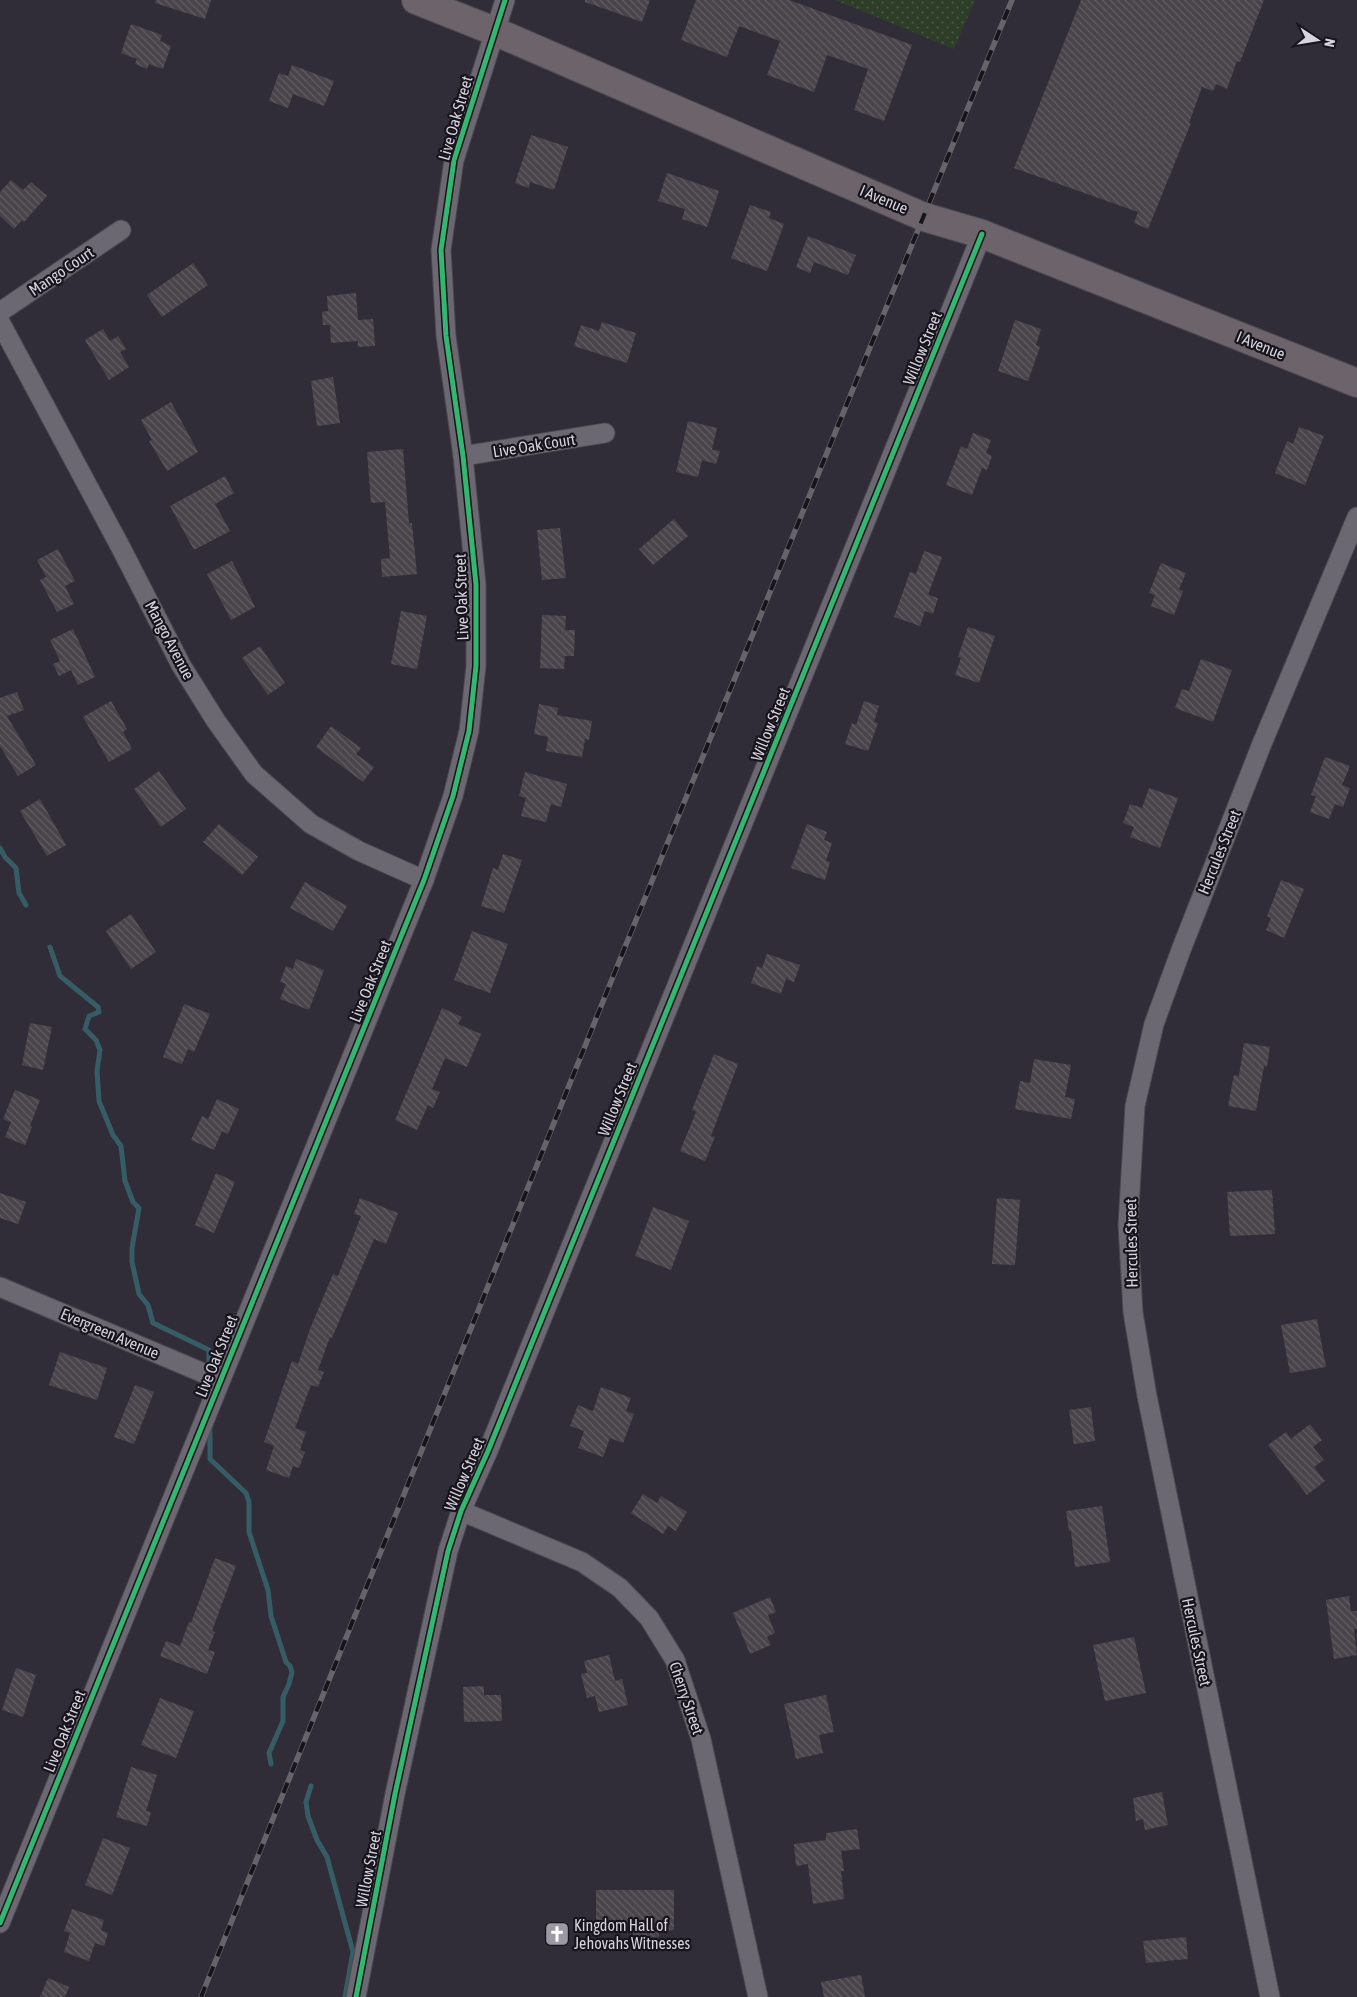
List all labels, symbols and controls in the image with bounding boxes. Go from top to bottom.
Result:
north arrow [1292,15,1342,65]
text: N [1321,37,1338,48]
street label: Live Oak Street [434,73,476,162]
street label: I Avenue [857,181,911,217]
street label: Mango Court [25,243,98,300]
street label: Willow Street [899,308,945,387]
street label: I Avenue [1234,327,1288,363]
street label: Live Oak Court [491,430,577,460]
street label: Live Oak Street [450,553,472,641]
street label: Mango Avenue [141,598,198,683]
street label: Willow Street [747,684,793,763]
street label: Hercules Street [1194,807,1244,897]
street label: Live Oak Street [345,937,395,1025]
street label: Willow Street [594,1059,640,1138]
street label: Hercules Street [1121,1198,1141,1288]
street label: Evergreen Avenue [58,1304,162,1363]
street label: Live Oak Street [191,1312,241,1400]
street label: Willow Street [441,1434,488,1513]
street label: Hercules Street [1179,1596,1215,1688]
street label: Cherry Street [665,1659,708,1737]
street label: Live Oak Street [39,1687,89,1775]
street label: Willow Street [352,1829,384,1909]
place label: Kingdom Hall of Jehovahs Witnesses [574,1916,690,1952]
church icon: Kingdom Hall of Jehovahs Witnesses [544,1921,570,1947]

